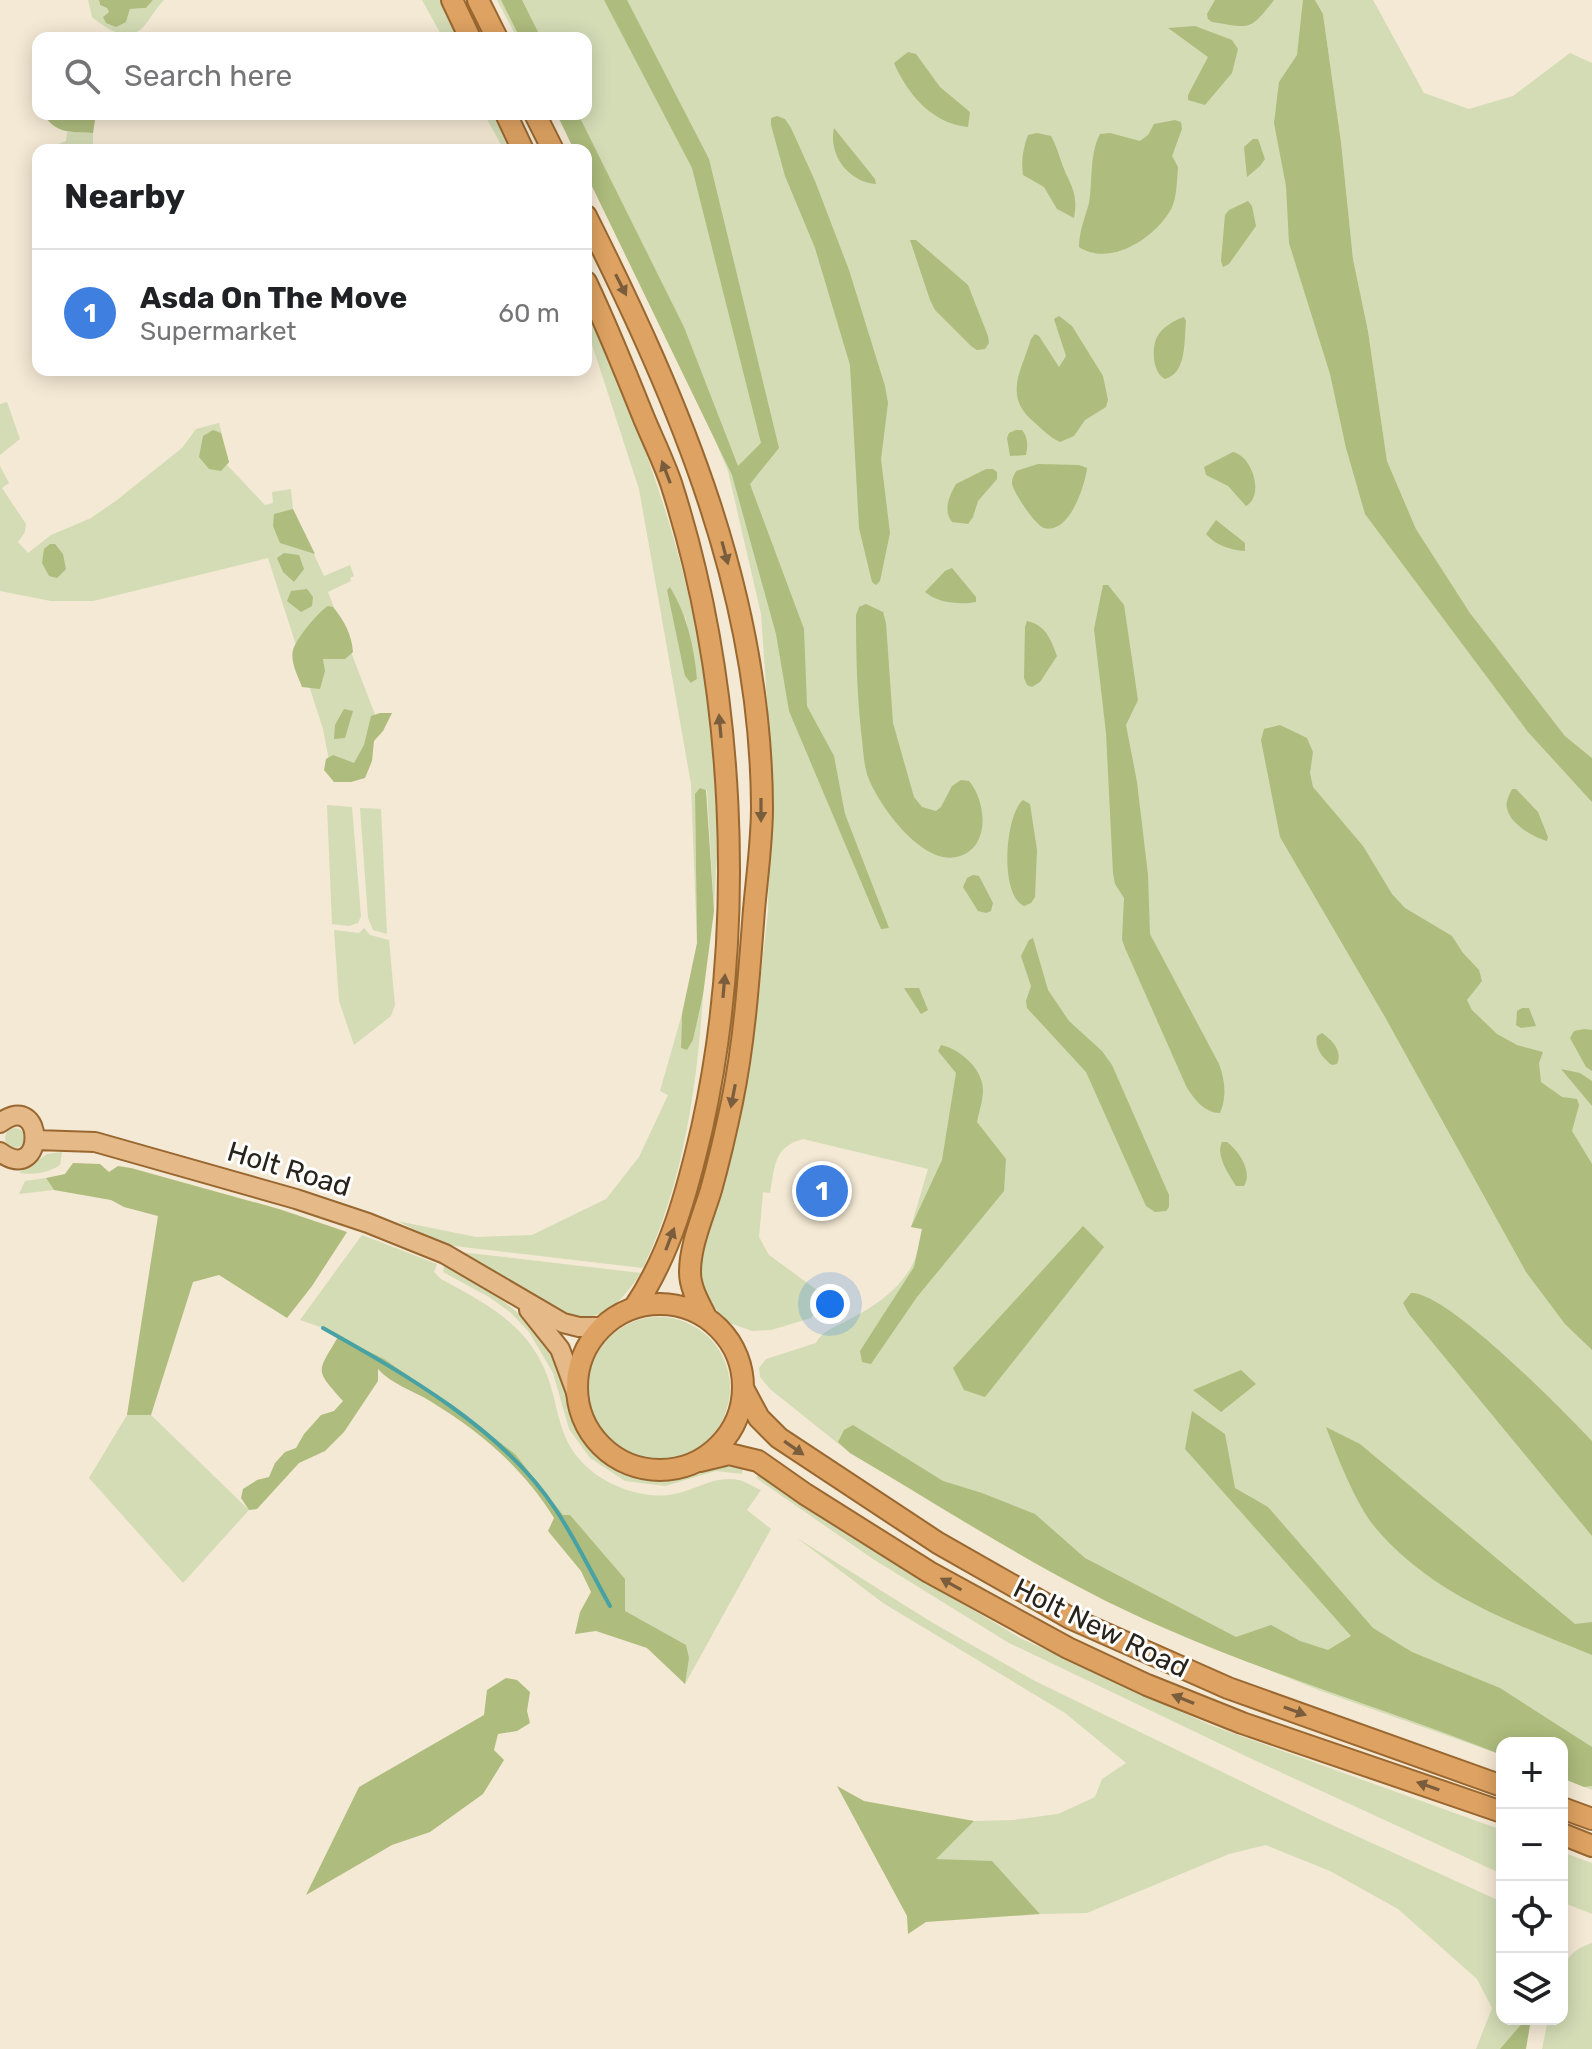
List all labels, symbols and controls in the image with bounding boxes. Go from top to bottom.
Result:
search box [32,32,592,120]
icon: search [60,54,104,98]
text: Search here [124,58,292,94]
text: Nearby [64,176,185,217]
one-way arrow [614,274,628,297]
text: Asda On The Move [140,280,407,316]
text: 1 [84,298,96,329]
text: 60 m [498,298,560,329]
text: Supermarket [140,316,297,347]
one-way arrow [659,460,672,484]
one-way arrow [719,541,731,566]
one-way arrow [713,713,726,738]
one-way arrow [755,798,767,823]
one-way arrow [718,973,731,998]
one-way arrow [726,1084,738,1109]
street label: Holt Road [223,1135,355,1203]
pin: 1 [796,1161,848,1221]
one-way arrow [664,1227,677,1251]
your location [810,1284,850,1324]
one-way arrow [783,1440,804,1455]
street label: Holt New Road [1008,1571,1194,1685]
one-way arrow [940,1577,962,1591]
one-way arrow [1171,1693,1195,1706]
one-way arrow [1283,1706,1307,1718]
map controls [1496,1737,1568,2025]
button: + [1496,1737,1568,1809]
one-way arrow [1416,1780,1440,1792]
button: − [1496,1809,1568,1881]
button: locate [1496,1881,1568,1953]
button: layers [1496,1953,1568,2025]

